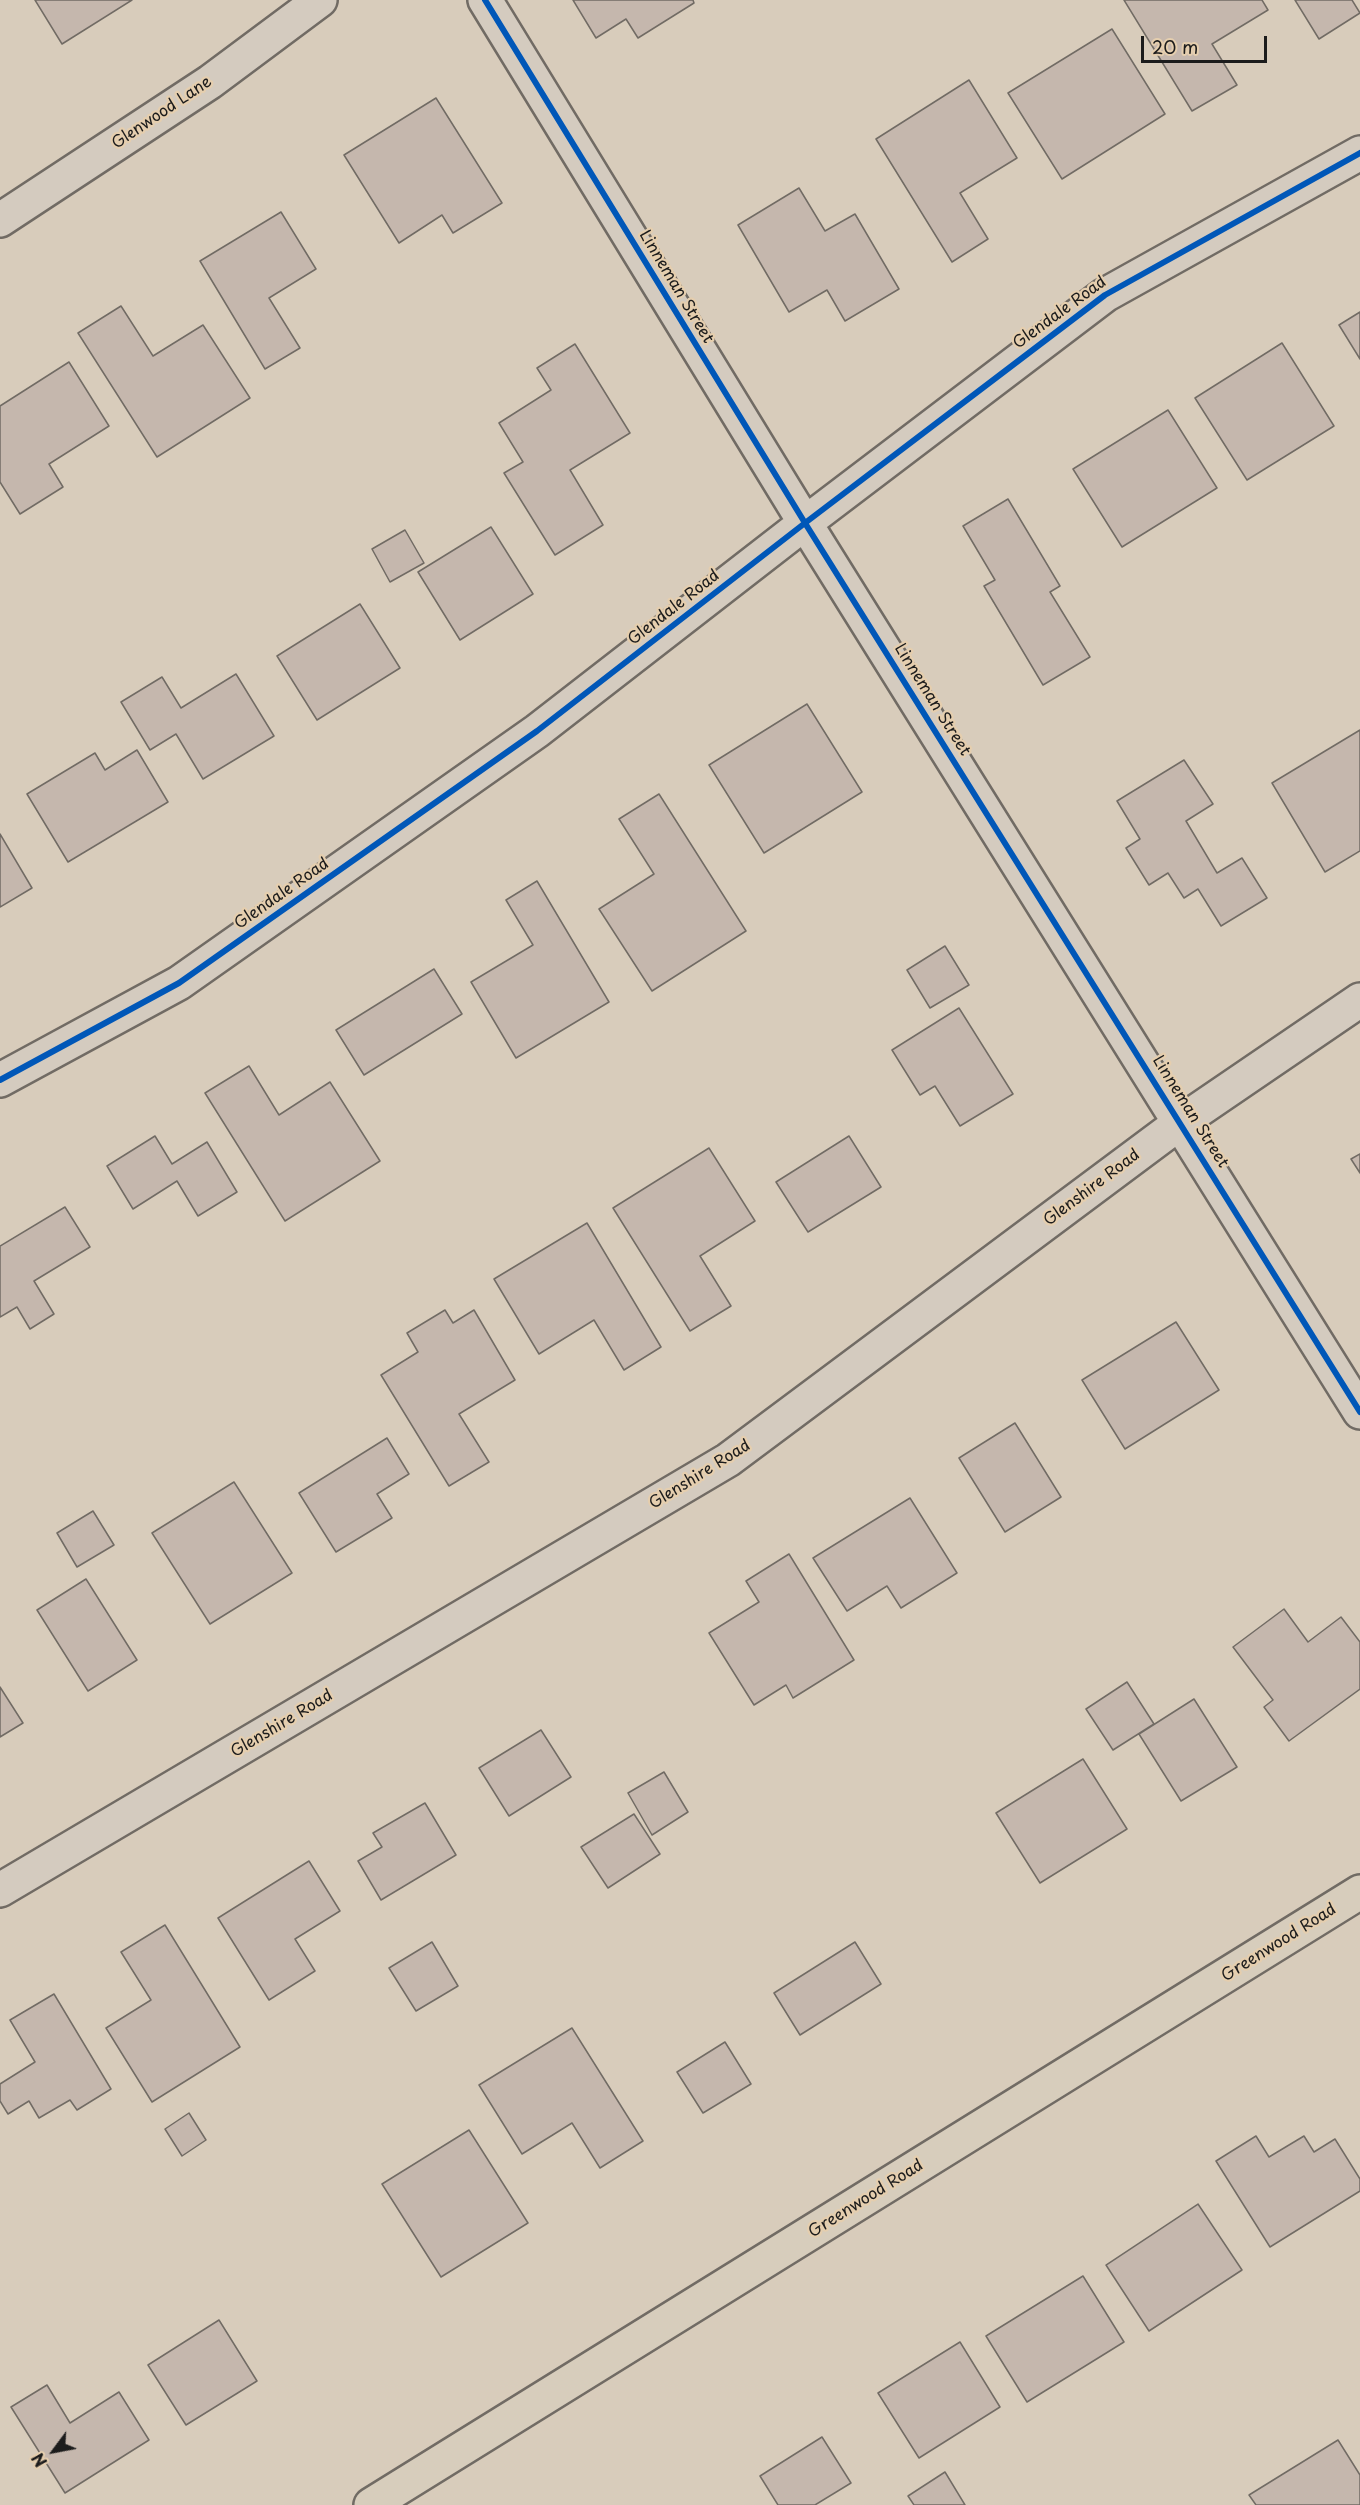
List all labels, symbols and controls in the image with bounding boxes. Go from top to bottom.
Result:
scale bar [1144,24,1270,62]
text: 20 m [1152,33,1198,60]
street label: Glenwood Lane [108,72,216,154]
street label: Linneman Street [635,227,717,347]
street label: Glendale Road [1010,273,1110,353]
street label: Glendale Road [624,566,724,650]
street label: Linneman Street [890,640,974,760]
street label: Glendale Road [231,854,333,934]
street label: Linneman Street [1148,1052,1232,1172]
street label: Glenshire Road [1040,1146,1144,1230]
street label: Glenshire Road [646,1436,754,1514]
street label: Glenshire Road [228,1686,336,1762]
street label: Greenwood Road [1218,1900,1340,1986]
street label: Greenwood Road [805,2156,927,2242]
north arrow [24,2421,84,2481]
text: N [25,2449,52,2472]

